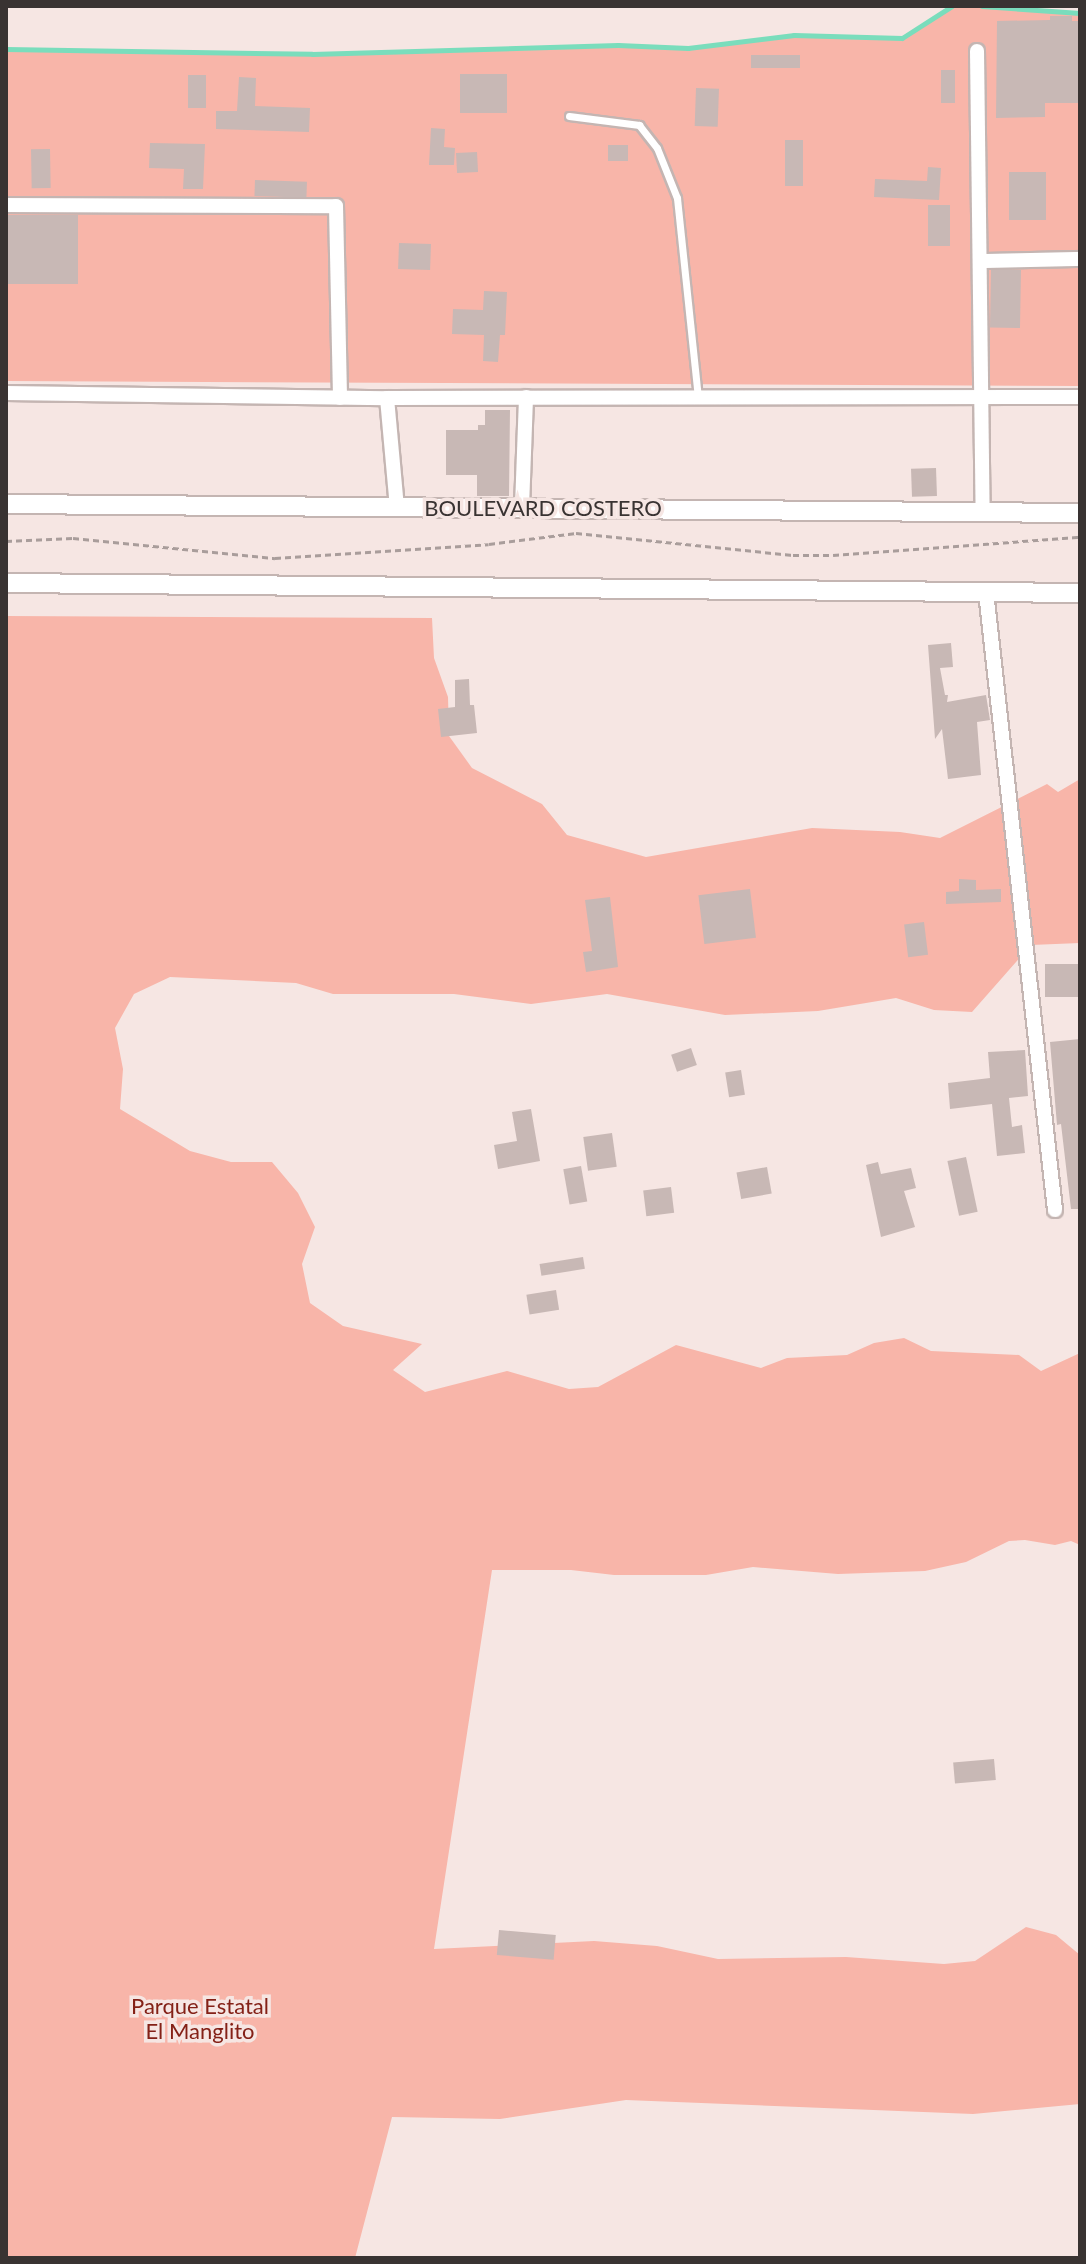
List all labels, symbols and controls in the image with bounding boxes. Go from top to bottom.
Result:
street label: BOULEVARD COSTERO [424,495,662,521]
park label: Parque Estatal El Manglito [131,1992,269,2044]

